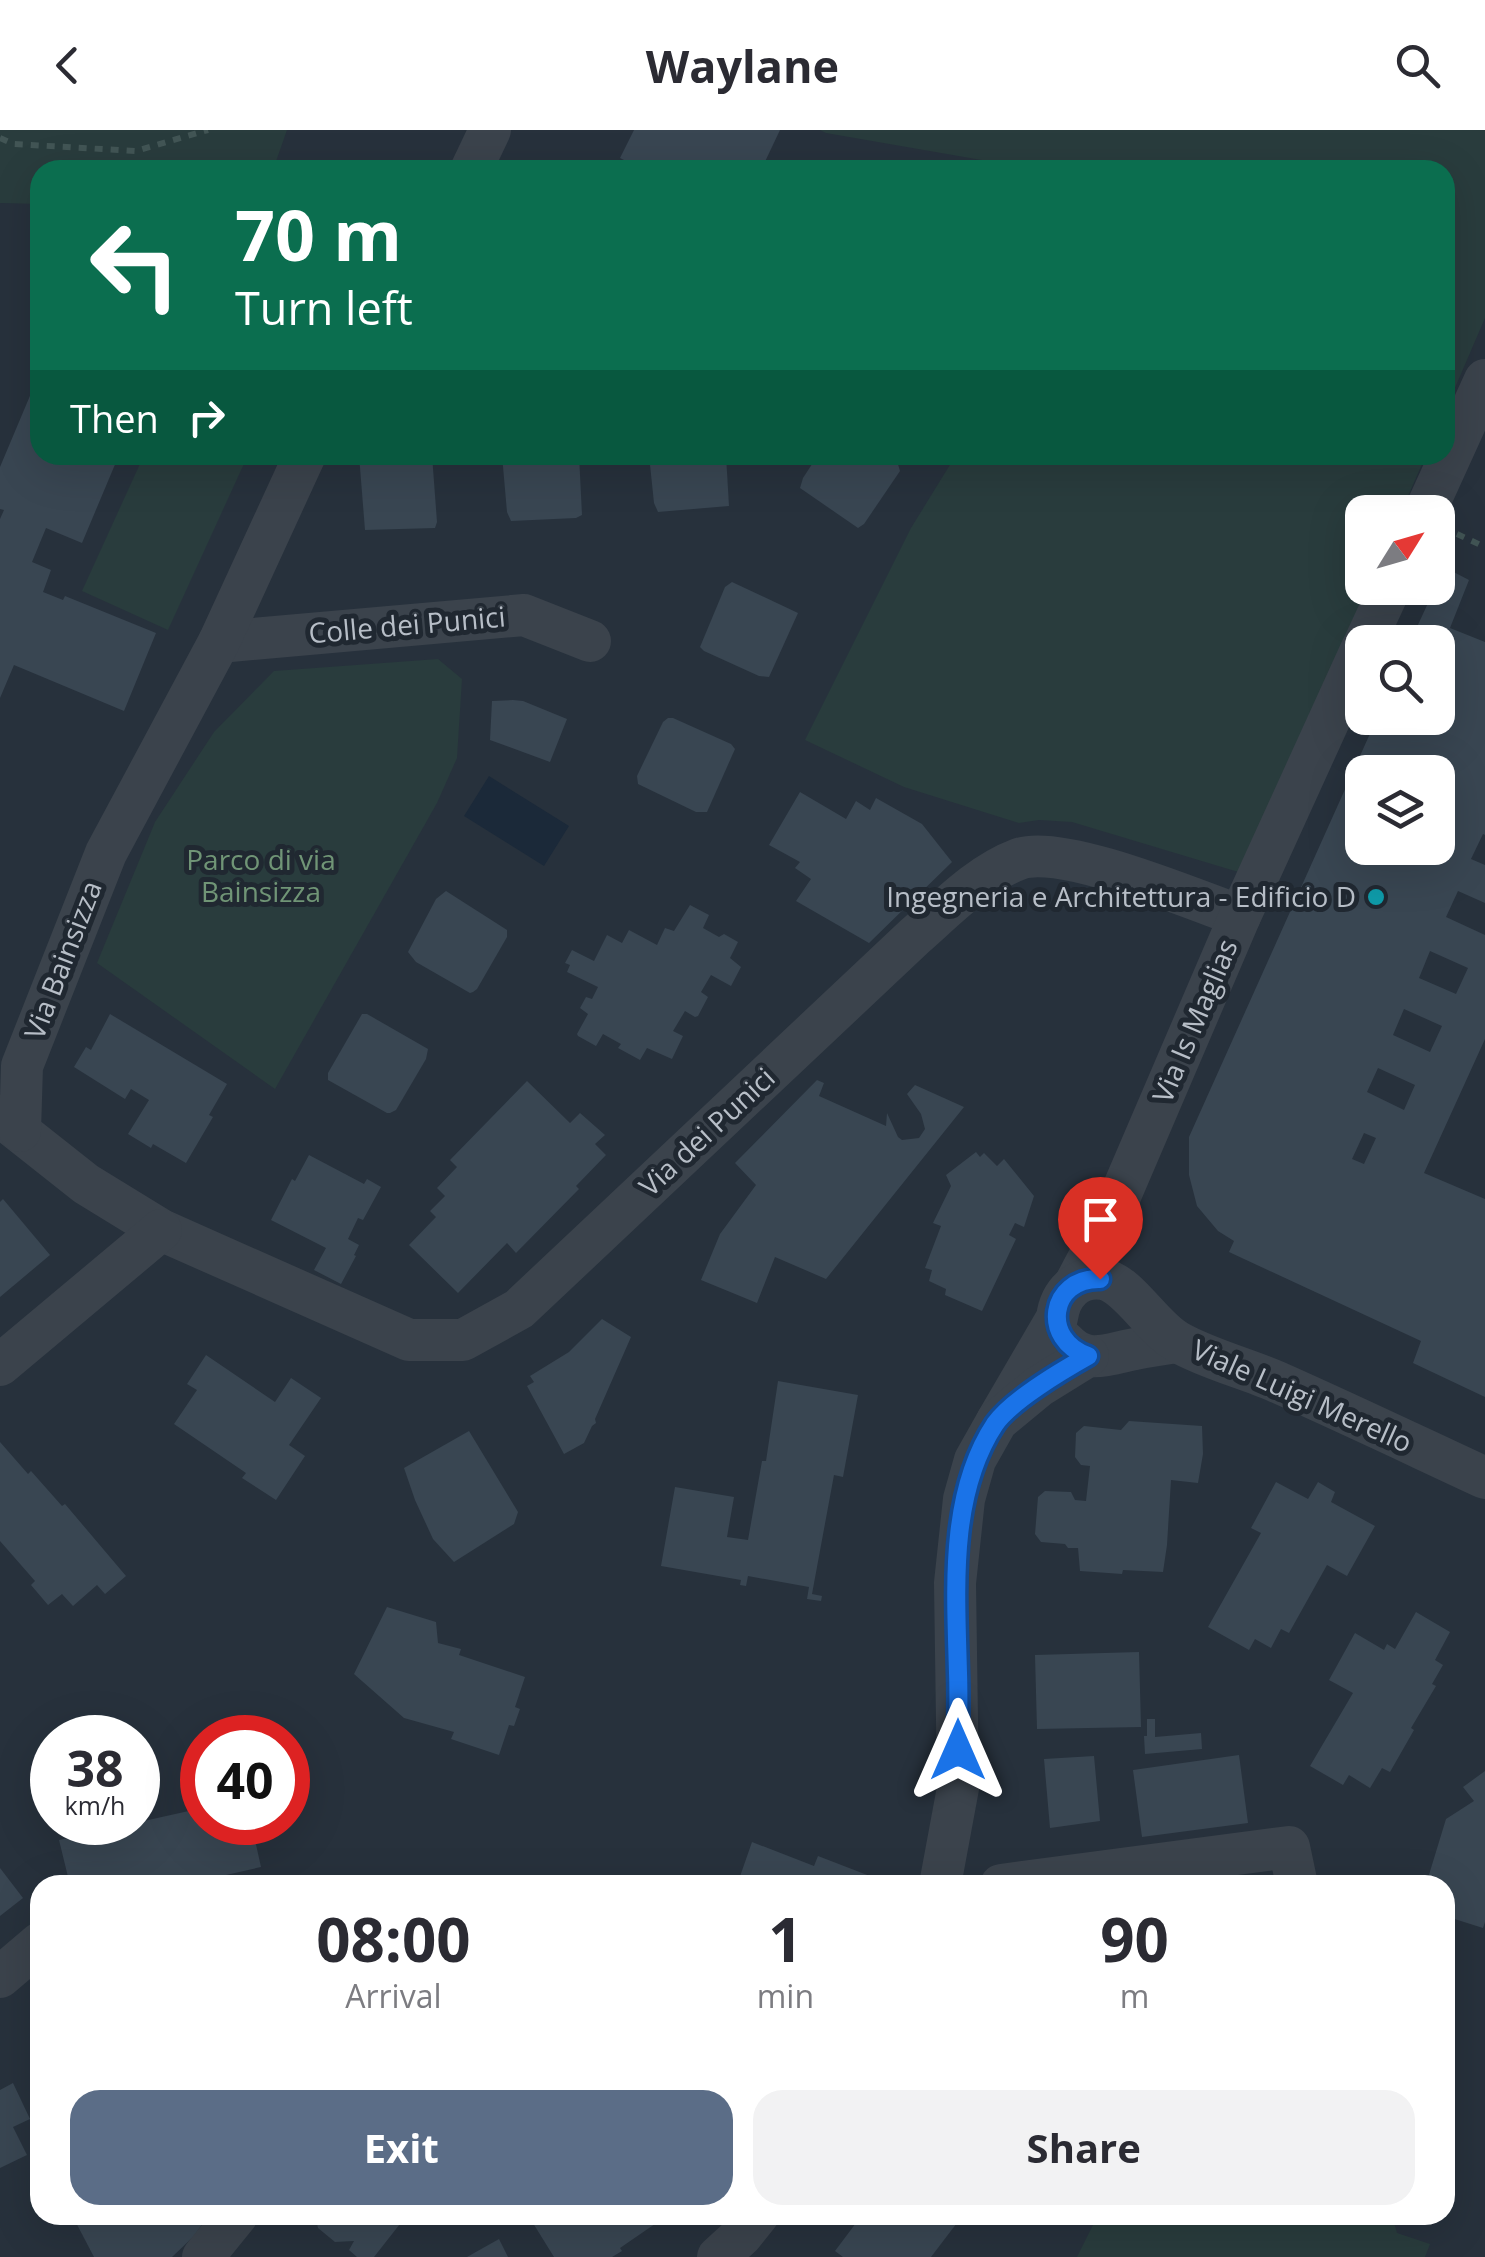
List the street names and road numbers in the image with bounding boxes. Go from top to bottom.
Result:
street label: Colle dei Punici [307,596,507,652]
street label: Via Bainsizza [14,875,110,1044]
street label: Via Is Maglias [1143,933,1246,1108]
street label: Via dei Punici [630,1059,782,1204]
street label: Viale Luigi Merello [1186,1330,1418,1461]

